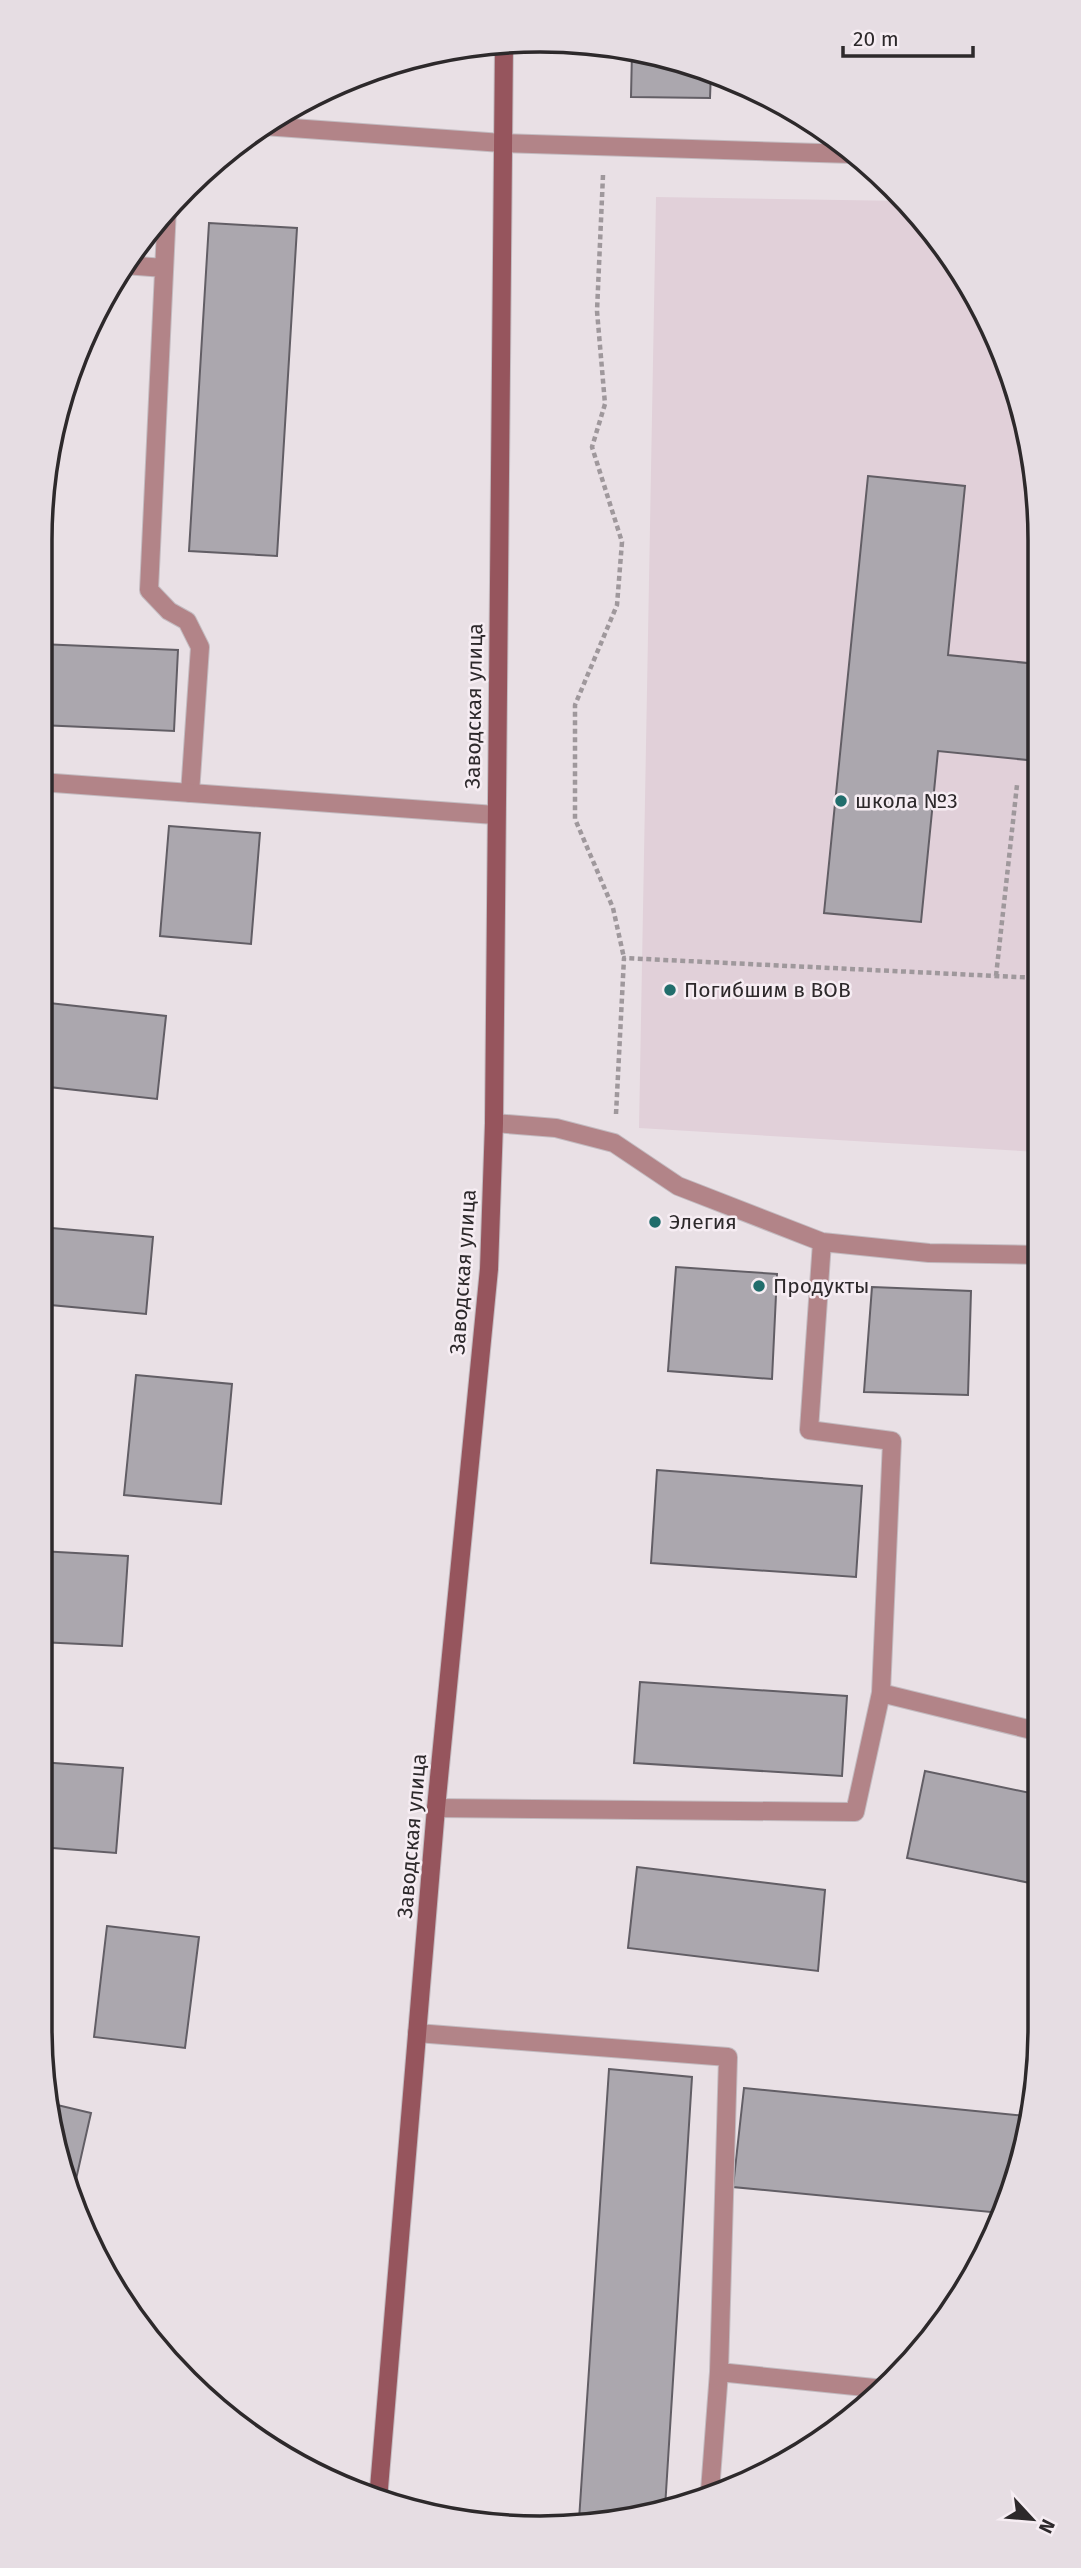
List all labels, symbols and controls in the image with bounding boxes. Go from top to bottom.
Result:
scale bar [843,14,972,58]
text: 20 m [853,26,899,52]
street label: Заводская улица [460,623,488,789]
place label: школа №3 [855,788,958,814]
marker: школа №3 [833,793,849,809]
place label: Погибшим в ВОВ [684,977,851,1003]
marker: Погибшим в ВОВ [662,982,678,998]
street label: Заводская улица [444,1189,482,1355]
place label: Элегия [669,1209,737,1235]
marker: Элегия [647,1214,663,1230]
place label: Продукты [773,1273,870,1299]
marker: Продукты [751,1278,767,1294]
street label: Заводская улица [392,1752,432,1920]
north arrow [997,2484,1067,2554]
text: N [1034,2516,1060,2537]

